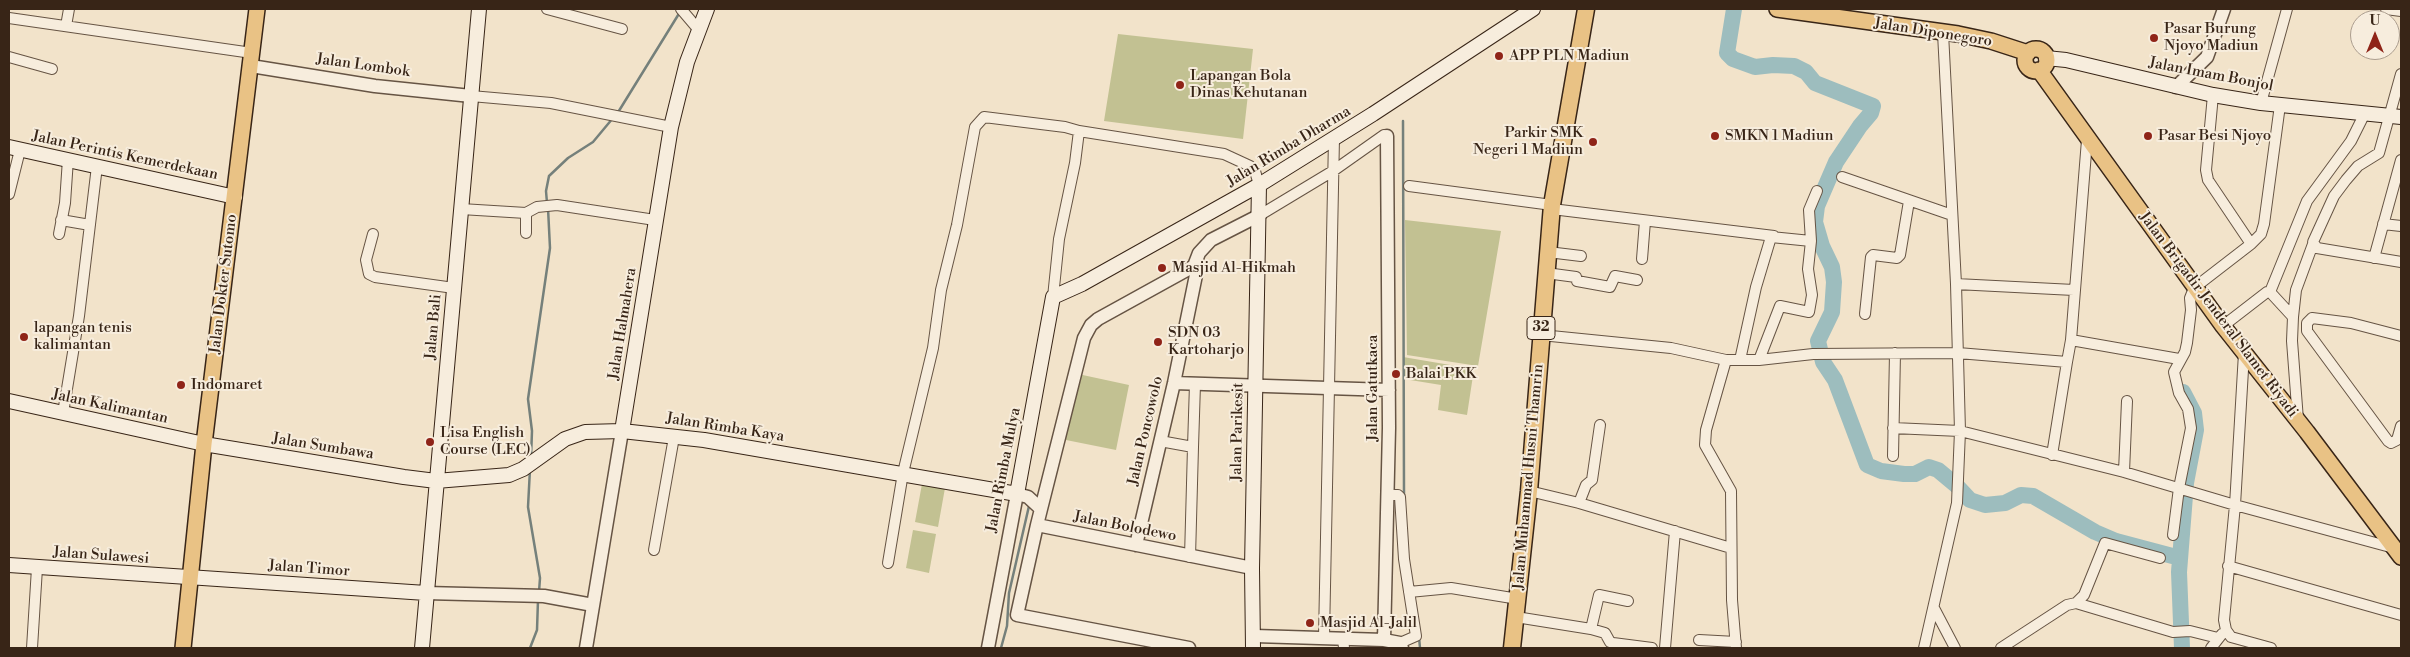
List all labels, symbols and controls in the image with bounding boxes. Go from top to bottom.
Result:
north arrow [2350,10,2400,60]
text: U [2370,12,2380,30]
street label: Jalan Diponegoro [1873,15,1993,51]
place label: Pasar Burung Njoyo Madiun [2164,20,2259,55]
marker: Pasar Burung Njoyo Madiun [2148,32,2160,44]
place label: APP PLN Madiun [1509,47,1629,65]
marker: APP PLN Madiun [1493,50,1505,62]
street label: Jalan Lombok [315,51,411,81]
street label: Jalan Imam Bonjol [2147,54,2275,96]
place label: Lapangan Bola Dinas Kehutanan [1190,67,1307,102]
marker: Lapangan Bola Dinas Kehutanan [1174,79,1186,91]
street label: Jalan Rimba Dharma [1224,103,1354,191]
place label: Parkir SMK Negeri 1 Madiun [1473,124,1583,159]
street label: Jalan Perintis Kemerdekaan [30,127,220,185]
place label: SMKN 1 Madiun [1725,127,1833,145]
place label: Pasar Besi Njoyo [2158,127,2271,145]
marker: SMKN 1 Madiun [1709,130,1721,142]
marker: Pasar Besi Njoyo [2142,130,2154,142]
marker: Parkir SMK Negeri 1 Madiun [1587,136,1599,148]
street label: Jalan Brigadir Jenderal Slamet Riyadi [2135,209,2301,421]
street label: Jalan Dokter Sutomo [207,213,241,355]
place label: Masjid Al-Hikmah [1172,259,1296,277]
marker: Masjid Al-Hikmah [1156,262,1168,274]
street label: Jalan Halmahera [605,267,641,381]
street label: Jalan Bali [422,294,446,360]
road number: 32 [1527,316,1555,339]
place label: lapangan tenis kalimantan [34,319,132,354]
place label: SDN 03 Kartoharjo [1168,324,1244,359]
marker: lapangan tenis kalimantan [18,331,30,343]
street label: Jalan Gatutkaca [1364,335,1382,441]
marker: SDN 03 Kartoharjo [1152,336,1164,348]
street label: Jalan Muhammad Husni Thamrin [1510,363,1548,591]
place label: Balai PKK [1406,365,1476,383]
marker: Balai PKK [1390,368,1402,380]
street label: Jalan Poncowolo [1125,374,1167,488]
place label: Indomaret [191,376,263,394]
marker: Indomaret [175,379,187,391]
street label: Jalan Parikesit [1228,382,1248,482]
street label: Jalan Kalimantan [50,386,170,428]
street label: Jalan Rimba Mulya [983,406,1025,534]
street label: Jalan Rimba Kaya [665,410,785,446]
place label: Lisa English Course (LEC) [440,424,531,459]
street label: Jalan Sumbawa [271,430,375,464]
marker: Lisa English Course (LEC) [424,436,436,448]
street label: Jalan Bolodewo [1072,508,1178,546]
street label: Jalan Sulawesi [52,544,150,568]
street label: Jalan Timor [268,557,350,581]
place label: Masjid Al-Jalil [1320,614,1417,632]
marker: Masjid Al-Jalil [1304,617,1316,629]

